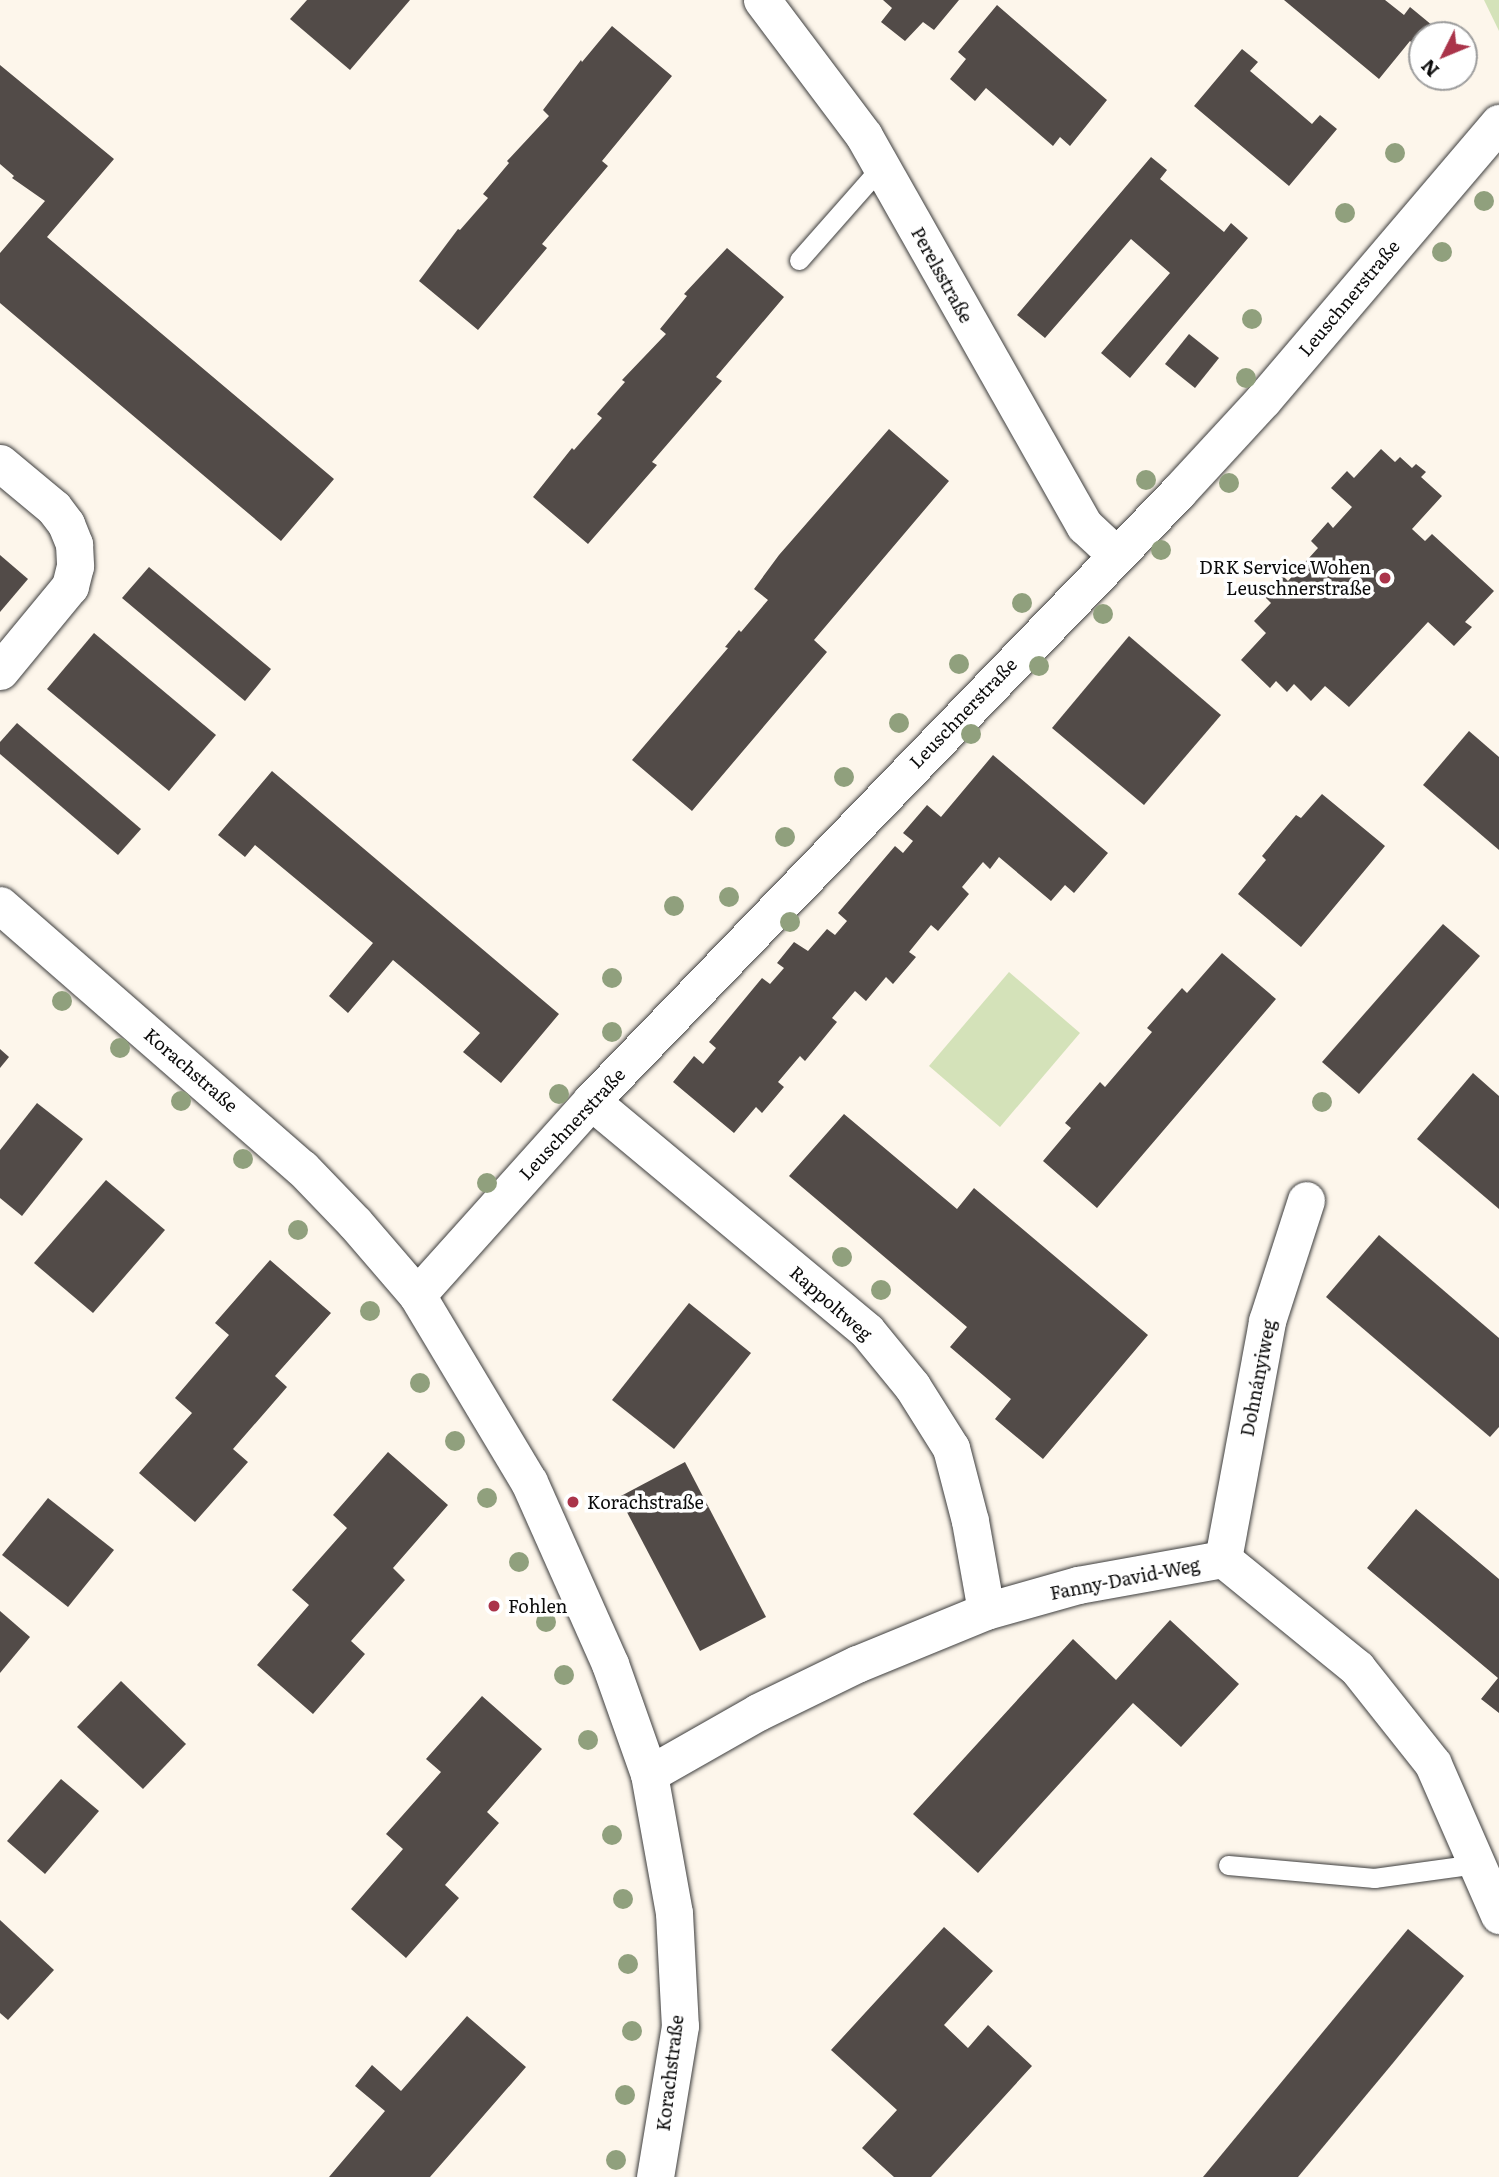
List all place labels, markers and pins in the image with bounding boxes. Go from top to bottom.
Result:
place label: DRK Service Wohen Leuschnerstraße [1199,557,1371,600]
marker: DRK Service Wohen Leuschnerstraße [1377,570,1393,586]
place label: Korachstraße [587,1491,704,1513]
marker: Korachstraße [565,1494,581,1510]
place label: Fohlen [508,1595,567,1617]
marker: Fohlen [486,1598,502,1614]

